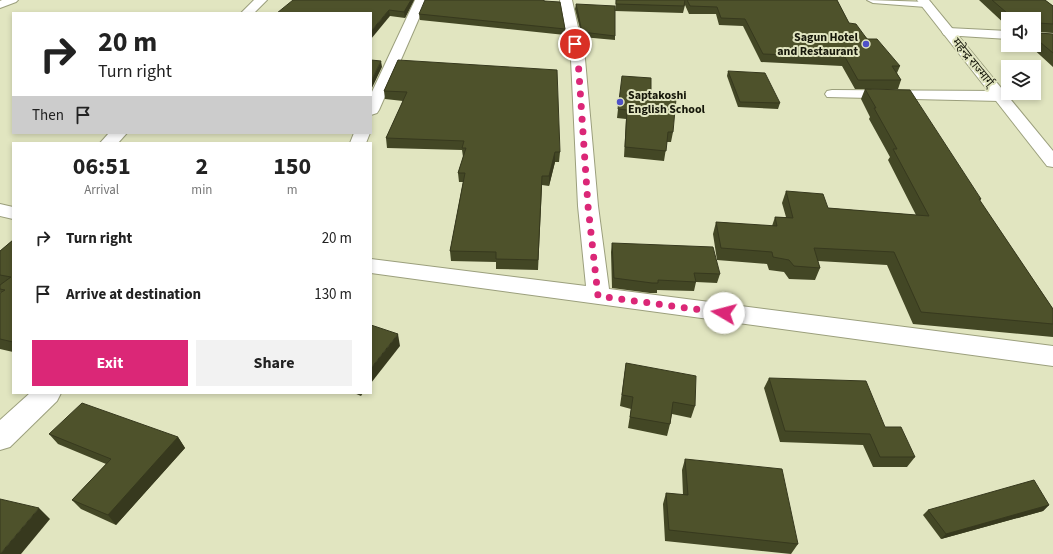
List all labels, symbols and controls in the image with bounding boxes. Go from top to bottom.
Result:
map controls [1001,12,1041,100]
button: sound [1001,12,1041,52]
text: 20 m [98,22,157,62]
pin [558,27,592,61]
icon: right [32,28,84,80]
place label: Sagun Hotel and Restaurant [777,29,859,60]
icon: arrive [564,33,586,55]
street label: महेन्द्र राज्मार्ग् [948,34,999,92]
marker: Sagun Hotel and Restaurant [861,39,871,49]
text: Turn right [98,59,172,84]
button: layers [1001,60,1041,100]
place label: Saptakoshi English School [628,87,706,118]
marker: Saptakoshi English School [615,97,625,107]
icon: arrive [72,104,94,126]
text: Then [32,105,64,126]
text: 06:51 [73,149,131,184]
text: 2 [196,149,208,184]
text: 150 [273,149,311,184]
text: Arrival [84,181,119,199]
text: min [191,181,212,199]
text: m [287,181,298,199]
icon: right [32,227,54,249]
text: Turn right [66,228,132,249]
text: 20 m [322,228,352,249]
icon: arrive [32,283,54,305]
text: Arrive at destination [66,284,201,305]
text: 130 m [314,284,352,305]
position arrow [703,292,745,334]
button: Exit [32,340,188,386]
button: Share [196,340,352,386]

